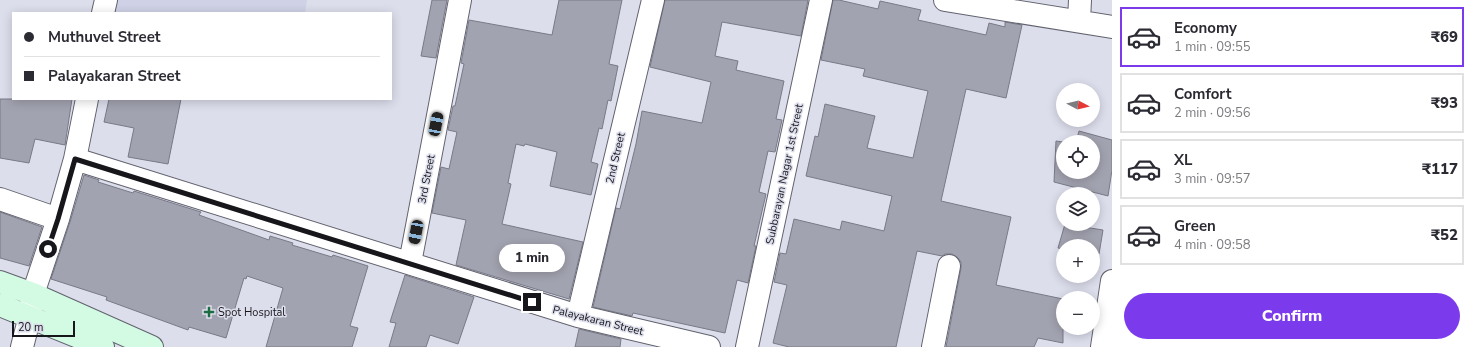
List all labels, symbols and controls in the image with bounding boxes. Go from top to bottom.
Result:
text: Economy [1174,18,1237,38]
icon: car [1126,19,1162,55]
text: Muthuvel Street [48,27,161,47]
text: ₹69 [1431,27,1458,47]
text: 1 min · 09:55 [1174,38,1250,56]
text: Palayakaran Street [48,66,180,86]
north arrow [1056,83,1100,127]
map controls [1056,83,1100,335]
text: Comfort [1174,84,1231,104]
icon: car [1126,85,1162,121]
text: ₹93 [1431,93,1458,113]
street label: Subbarayan Nagar 1st Street [762,102,807,246]
text: 2 min · 09:56 [1174,104,1250,122]
car [428,111,444,137]
street label: 2nd Street [602,131,629,185]
button: locate [1056,135,1100,179]
text: XL [1174,150,1193,170]
icon: car [1126,151,1162,187]
street label: 3rd Street [414,153,439,205]
text: ₹117 [1422,159,1458,179]
text: 3 min · 09:57 [1174,170,1250,188]
button: layers [1056,187,1100,231]
text: Green [1174,216,1216,236]
icon: car [1126,217,1162,253]
car [408,219,424,245]
text: ₹52 [1431,225,1458,245]
text: 4 min · 09:58 [1174,236,1250,254]
button: + [1056,239,1100,283]
route start [39,240,57,258]
callout: 1 min [499,244,565,272]
text: 1 min [515,249,549,267]
button: − [1056,291,1100,335]
route end [523,293,541,311]
button: Confirm [1124,293,1460,339]
street label: Palayakaran Street [551,302,645,339]
place label: Spot Hospital [218,305,286,320]
marker: Spot Hospital [203,306,215,318]
scale bar [12,319,75,338]
text: 20 m [18,320,43,335]

